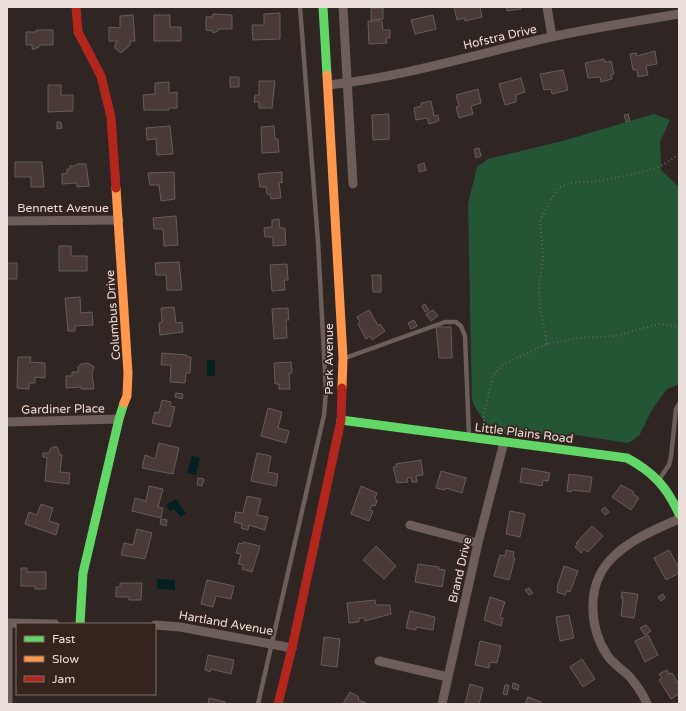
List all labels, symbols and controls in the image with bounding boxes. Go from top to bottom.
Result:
street label: Hofstra Drive [462,22,538,52]
street label: Bennett Avenue [17,201,109,215]
street label: Columbus Drive [103,269,123,360]
street label: Park Avenue [322,323,336,395]
street label: Gardiner Place [21,401,105,417]
street label: Little Plains Road [474,420,574,446]
street label: Brand Drive [446,536,474,604]
street label: Hartland Avenue [178,608,275,638]
legend [16,623,156,695]
text: Fast [52,632,76,646]
text: Slow [52,652,79,666]
text: Jam [52,672,75,686]

